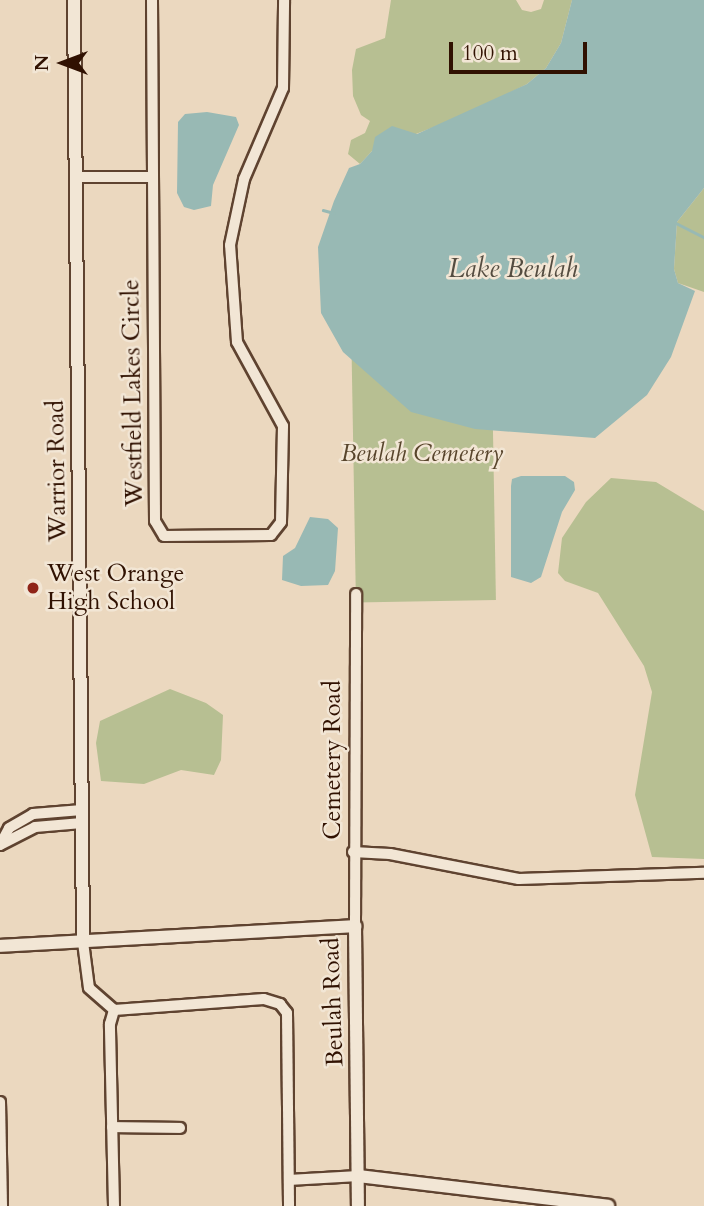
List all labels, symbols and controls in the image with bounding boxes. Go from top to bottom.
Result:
north arrow [28,28,98,98]
scale bar [452,28,590,72]
text: 100 m [462,39,518,68]
text: N [29,55,55,71]
water label: Lake Beulah [448,253,578,285]
street label: Westfield Lakes Circle [117,279,149,507]
street label: Warrior Road [41,400,73,542]
park label: Beulah Cemetery [341,440,503,468]
place label: West Orange High School [47,560,184,616]
marker: West Orange High School [25,580,41,596]
street label: Cemetery Road [319,680,347,840]
street label: Beulah Road [316,937,350,1067]

